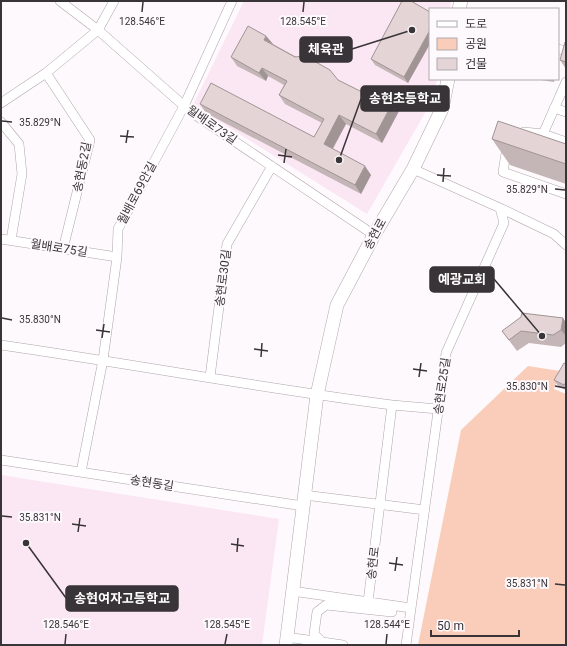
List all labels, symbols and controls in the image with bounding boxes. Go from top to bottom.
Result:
legend [429,8,559,80]
text: 128.546°E [119,16,165,27]
text: 128.545°E [280,16,326,27]
text: 도로 [465,17,487,31]
callout: 체육관 [300,37,352,62]
text: 공원 [465,37,487,51]
text: 체육관 [308,42,344,57]
text: 건물 [465,57,487,71]
callout: 송현초등학교 [361,86,449,111]
text: 송현초등학교 [369,91,441,106]
street label: 월배로73길 [184,103,240,147]
text: 35.829°N [19,117,61,128]
street label: 송현동2길 [70,141,94,193]
street label: 월배로69안길 [115,159,159,227]
text: 35.829°N [506,184,548,195]
street label: 송현로 [361,216,389,252]
street label: 월배로75길 [29,237,89,259]
street label: 송현로30길 [213,249,233,307]
callout: 예광교회 [430,267,494,292]
text: 예광교회 [438,272,486,287]
text: 35.830°N [19,314,61,325]
street label: 송현로25길 [431,356,453,416]
text: 35.830°N [506,381,548,392]
street label: 송현동길 [129,473,175,493]
text: 35.831°N [19,512,61,523]
street label: 송현로 [364,546,382,580]
text: 35.831°N [506,578,548,589]
callout: 송현여자고등학교 [66,586,178,611]
text: 송현여자고등학교 [74,591,170,606]
scale bar [431,612,519,638]
text: 128.546°E [43,619,89,630]
text: 128.545°E [204,619,250,630]
text: 128.544°E [364,619,410,630]
text: 50 m [437,619,464,633]

